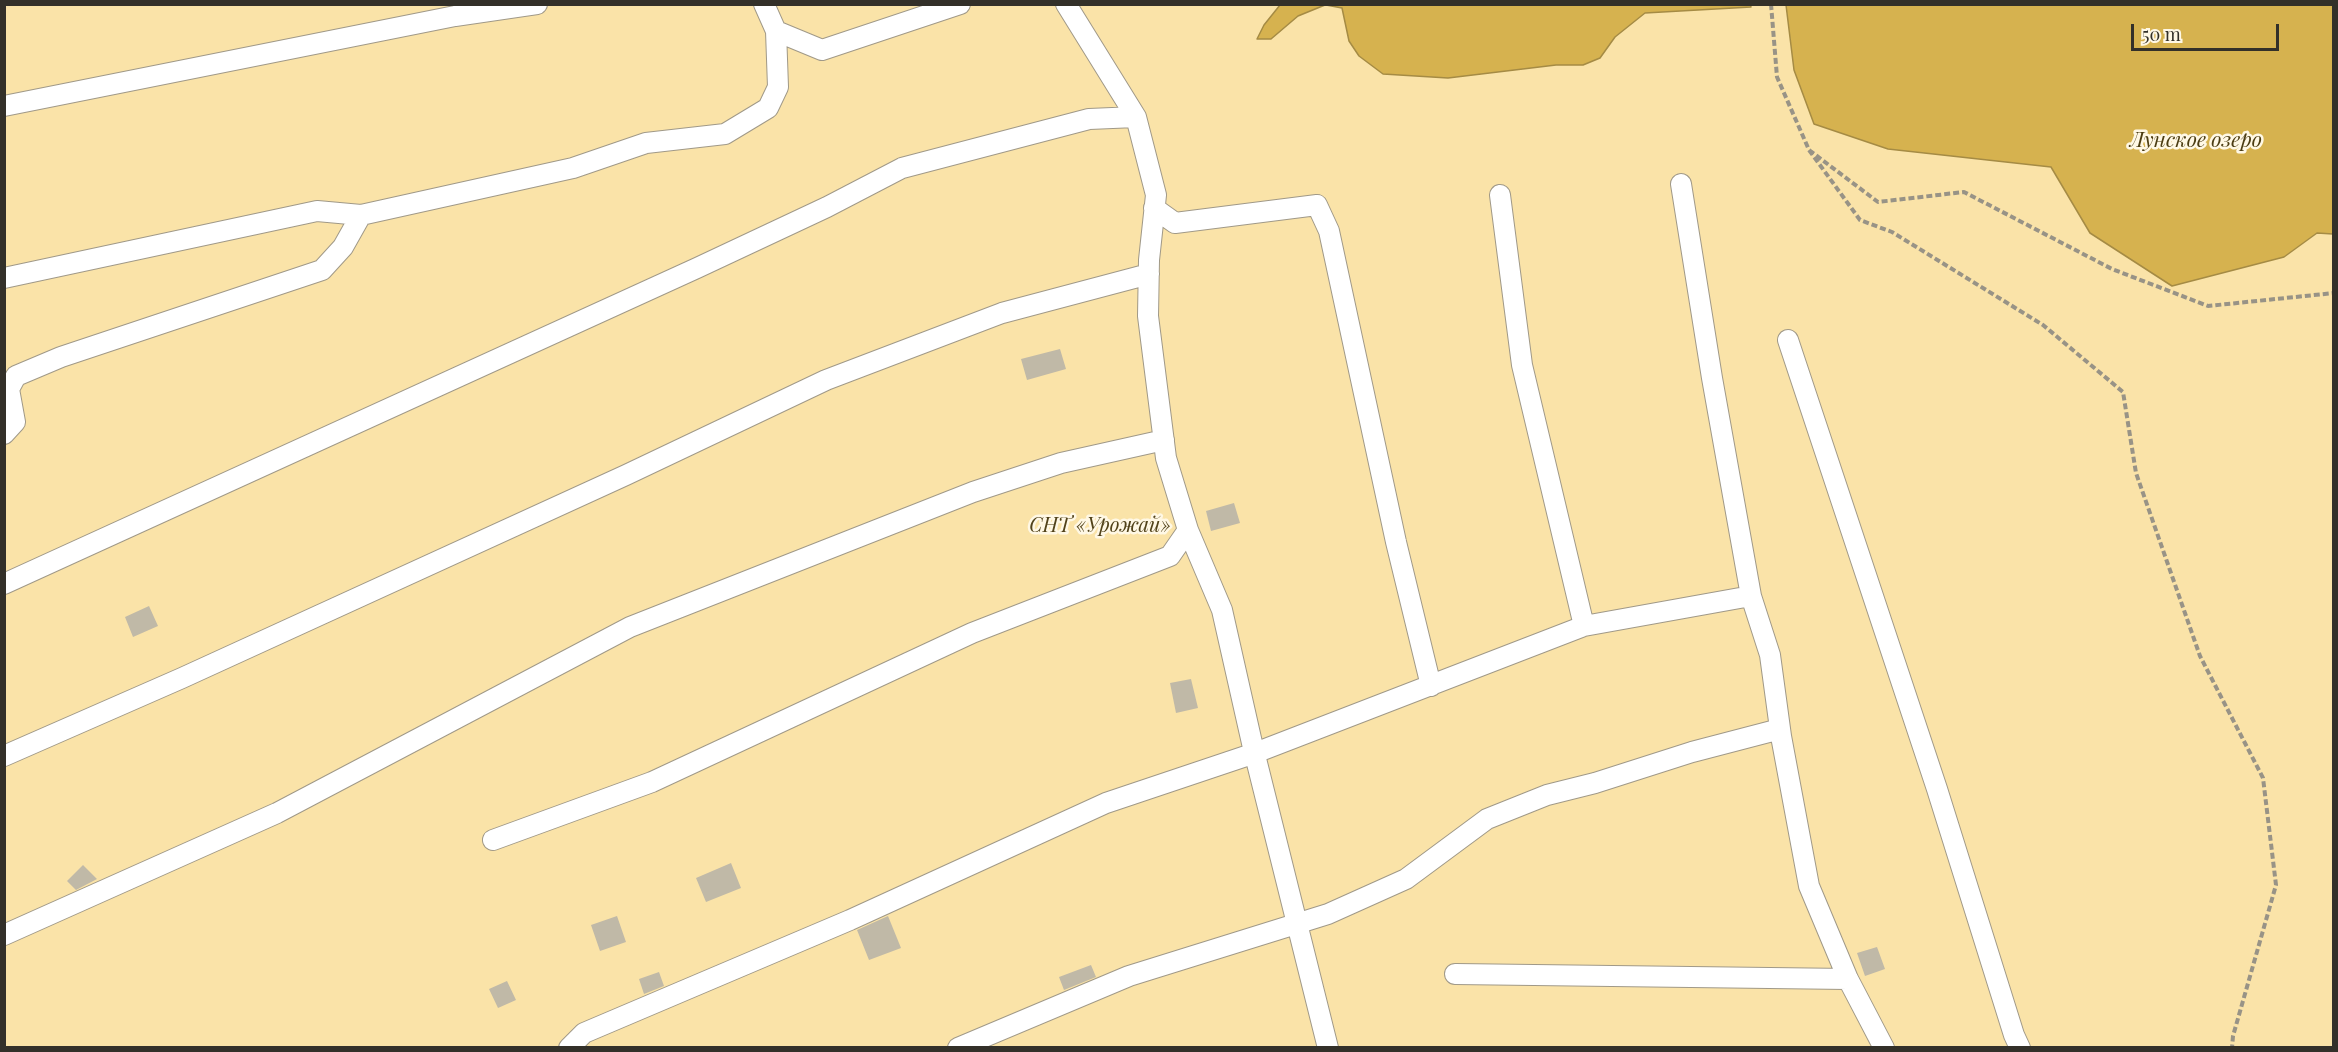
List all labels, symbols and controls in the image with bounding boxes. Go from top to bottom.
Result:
scale bar [2134,12,2282,50]
text: 50 m [2142,22,2181,46]
water label: Лунское озеро [2130,127,2262,153]
park label: СНТ «Урожай» [1029,514,1171,538]

